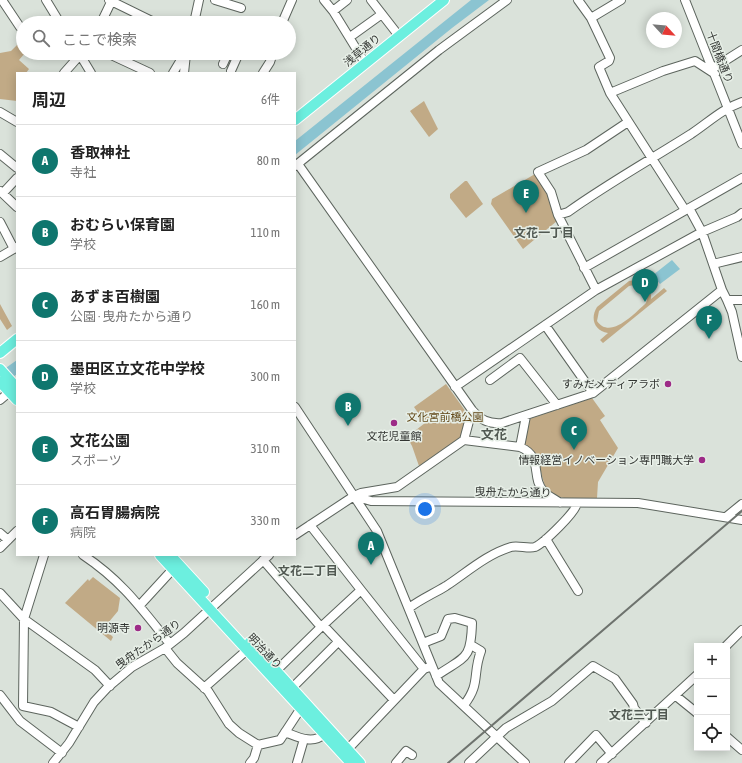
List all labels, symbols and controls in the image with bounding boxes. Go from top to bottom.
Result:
north arrow [646,12,682,48]
search box [16,16,296,60]
icon: search [30,27,52,49]
street label: 十間橋通り [705,29,735,85]
text: ここで検索 [62,31,137,48]
street label: 浅草通り [341,31,383,69]
text: 周辺 [32,90,66,110]
text: 6件 [261,92,280,107]
text: 香取神社 [70,144,130,161]
text: A [42,153,48,168]
text: 80 m [257,153,280,168]
text: 寺社 [70,165,96,180]
pin: E [513,180,539,213]
text: おむらい保育園 [70,216,175,233]
text: B [42,225,48,240]
text: 110 m [251,225,280,240]
district label: 文花一丁目 [514,226,574,240]
text: 学校 [70,237,96,252]
pin: D [632,269,658,302]
text: あずま百樹園 [70,288,160,305]
text: C [42,297,48,312]
text: 160 m [251,297,280,312]
pin: F [696,306,722,339]
text: 公園 · 曳舟たから通り [70,309,193,324]
text: 墨田区立文花中学校 [70,360,205,377]
text: D [41,369,49,384]
text: 300 m [251,369,280,384]
place label: すみだメディアラボ [562,378,660,390]
marker: すみだメディアラボ [663,379,673,389]
text: 学校 [70,381,96,396]
pin: B [335,393,361,426]
park label: 文化宮前橋公園 [407,411,484,423]
pin: C [561,417,587,450]
marker: 文花児童館 [389,418,399,428]
district label: 文花 [481,427,507,442]
place label: 文花児童館 [367,430,422,442]
text: 文花公園 [70,432,130,449]
text: E [42,441,48,456]
text: 310 m [251,441,280,456]
text: スポーツ [70,453,122,468]
place label: 情報経営イノベーション専門職大学 [518,454,694,466]
marker: 情報経営イノベーション専門職大学 [697,455,707,465]
street label: 曳舟たから通り [474,485,552,499]
your location [415,499,435,519]
text: 高石胃腸病院 [70,504,160,521]
text: F [42,513,48,528]
text: 330 m [251,513,280,528]
text: 病院 [70,525,96,540]
pin: A [358,532,384,565]
district label: 文花二丁目 [278,564,338,578]
street label: 曳舟たから通り [113,617,183,671]
place label: 明源寺 [97,622,130,634]
marker: 明源寺 [133,623,143,633]
street label: 明治通り [246,631,284,671]
map controls [694,643,730,751]
button: + [694,643,730,679]
button: − [694,679,730,715]
district label: 文花三丁目 [609,708,669,722]
button: locate [694,715,730,751]

